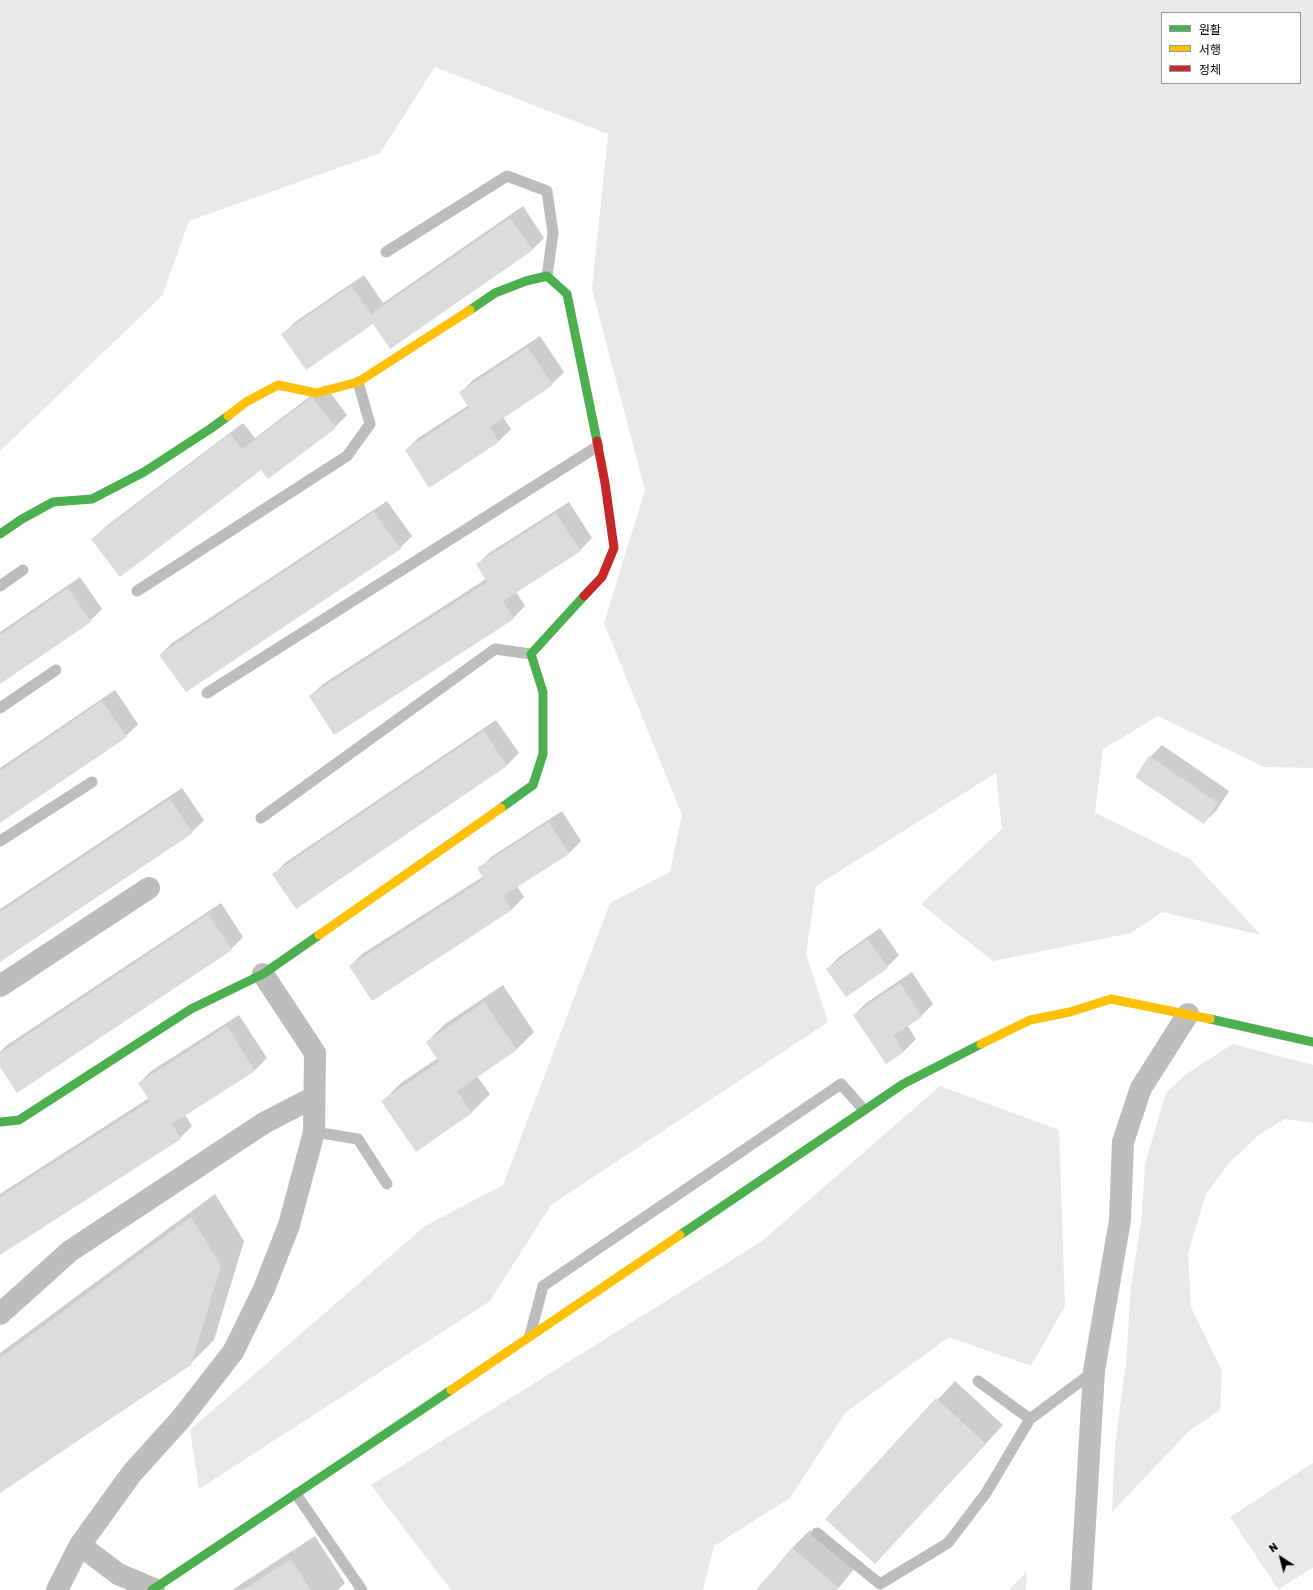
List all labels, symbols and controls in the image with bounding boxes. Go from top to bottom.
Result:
legend [1161,12,1301,84]
text: 원활 [1199,23,1221,37]
text: 서행 [1199,43,1221,57]
text: 정체 [1199,63,1221,77]
north arrow [1261,1538,1301,1578]
text: N [1267,1540,1281,1555]

